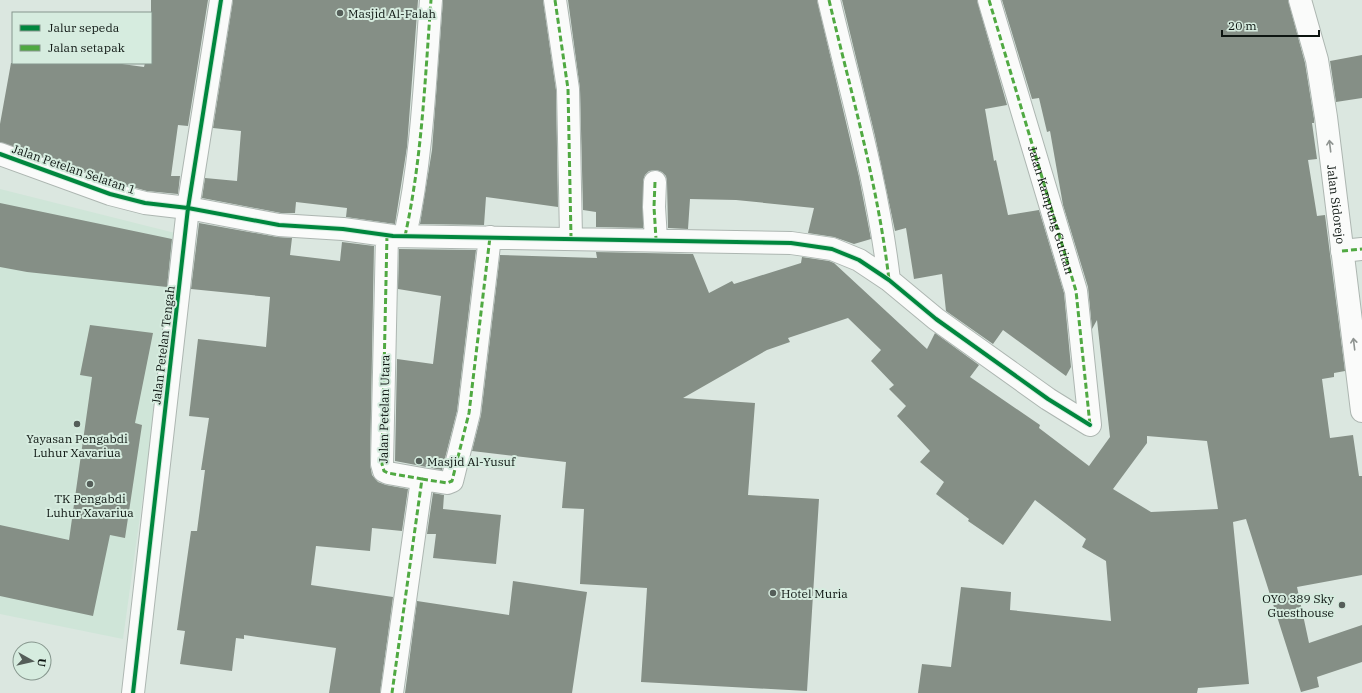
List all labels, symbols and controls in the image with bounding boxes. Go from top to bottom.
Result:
place label: Masjid Al-Falah [348,6,437,21]
marker: Masjid Al-Falah [335,8,345,18]
legend [12,12,152,64]
scale bar [1222,12,1319,38]
text: 20 m [1228,18,1257,33]
text: Jalur sepeda [48,20,120,35]
text: Jalan setapak [48,40,125,55]
one-way arrow [1326,140,1334,153]
street label: Jalan Petelan Selatan 1 [10,141,138,197]
street label: Jalan Kampung Gutitan [1025,144,1078,276]
street label: Jalan Sidorejo [1324,164,1349,245]
street label: Jalan Petelan Tengah [148,284,178,405]
one-way arrow [1350,338,1358,351]
street label: Jalan Petelan Utara [376,354,392,464]
marker: Yayasan Pengabdi Luhur Xavariua [72,419,82,429]
place label: Yayasan Pengabdi Luhur Xavariua [26,431,128,460]
place label: Masjid Al-Yusuf [427,454,516,469]
marker: Masjid Al-Yusuf [414,456,424,466]
marker: TK Pengabdi Luhur Xavariua [85,479,95,489]
place label: TK Pengabdi Luhur Xavariua [46,491,134,520]
place label: Hotel Muria [781,586,848,601]
marker: Hotel Muria [768,588,778,598]
place label: OYO 389 Sky Guesthouse [1262,591,1335,620]
marker: OYO 389 Sky Guesthouse [1337,600,1347,610]
north arrow [12,641,52,681]
text: U [34,657,49,668]

